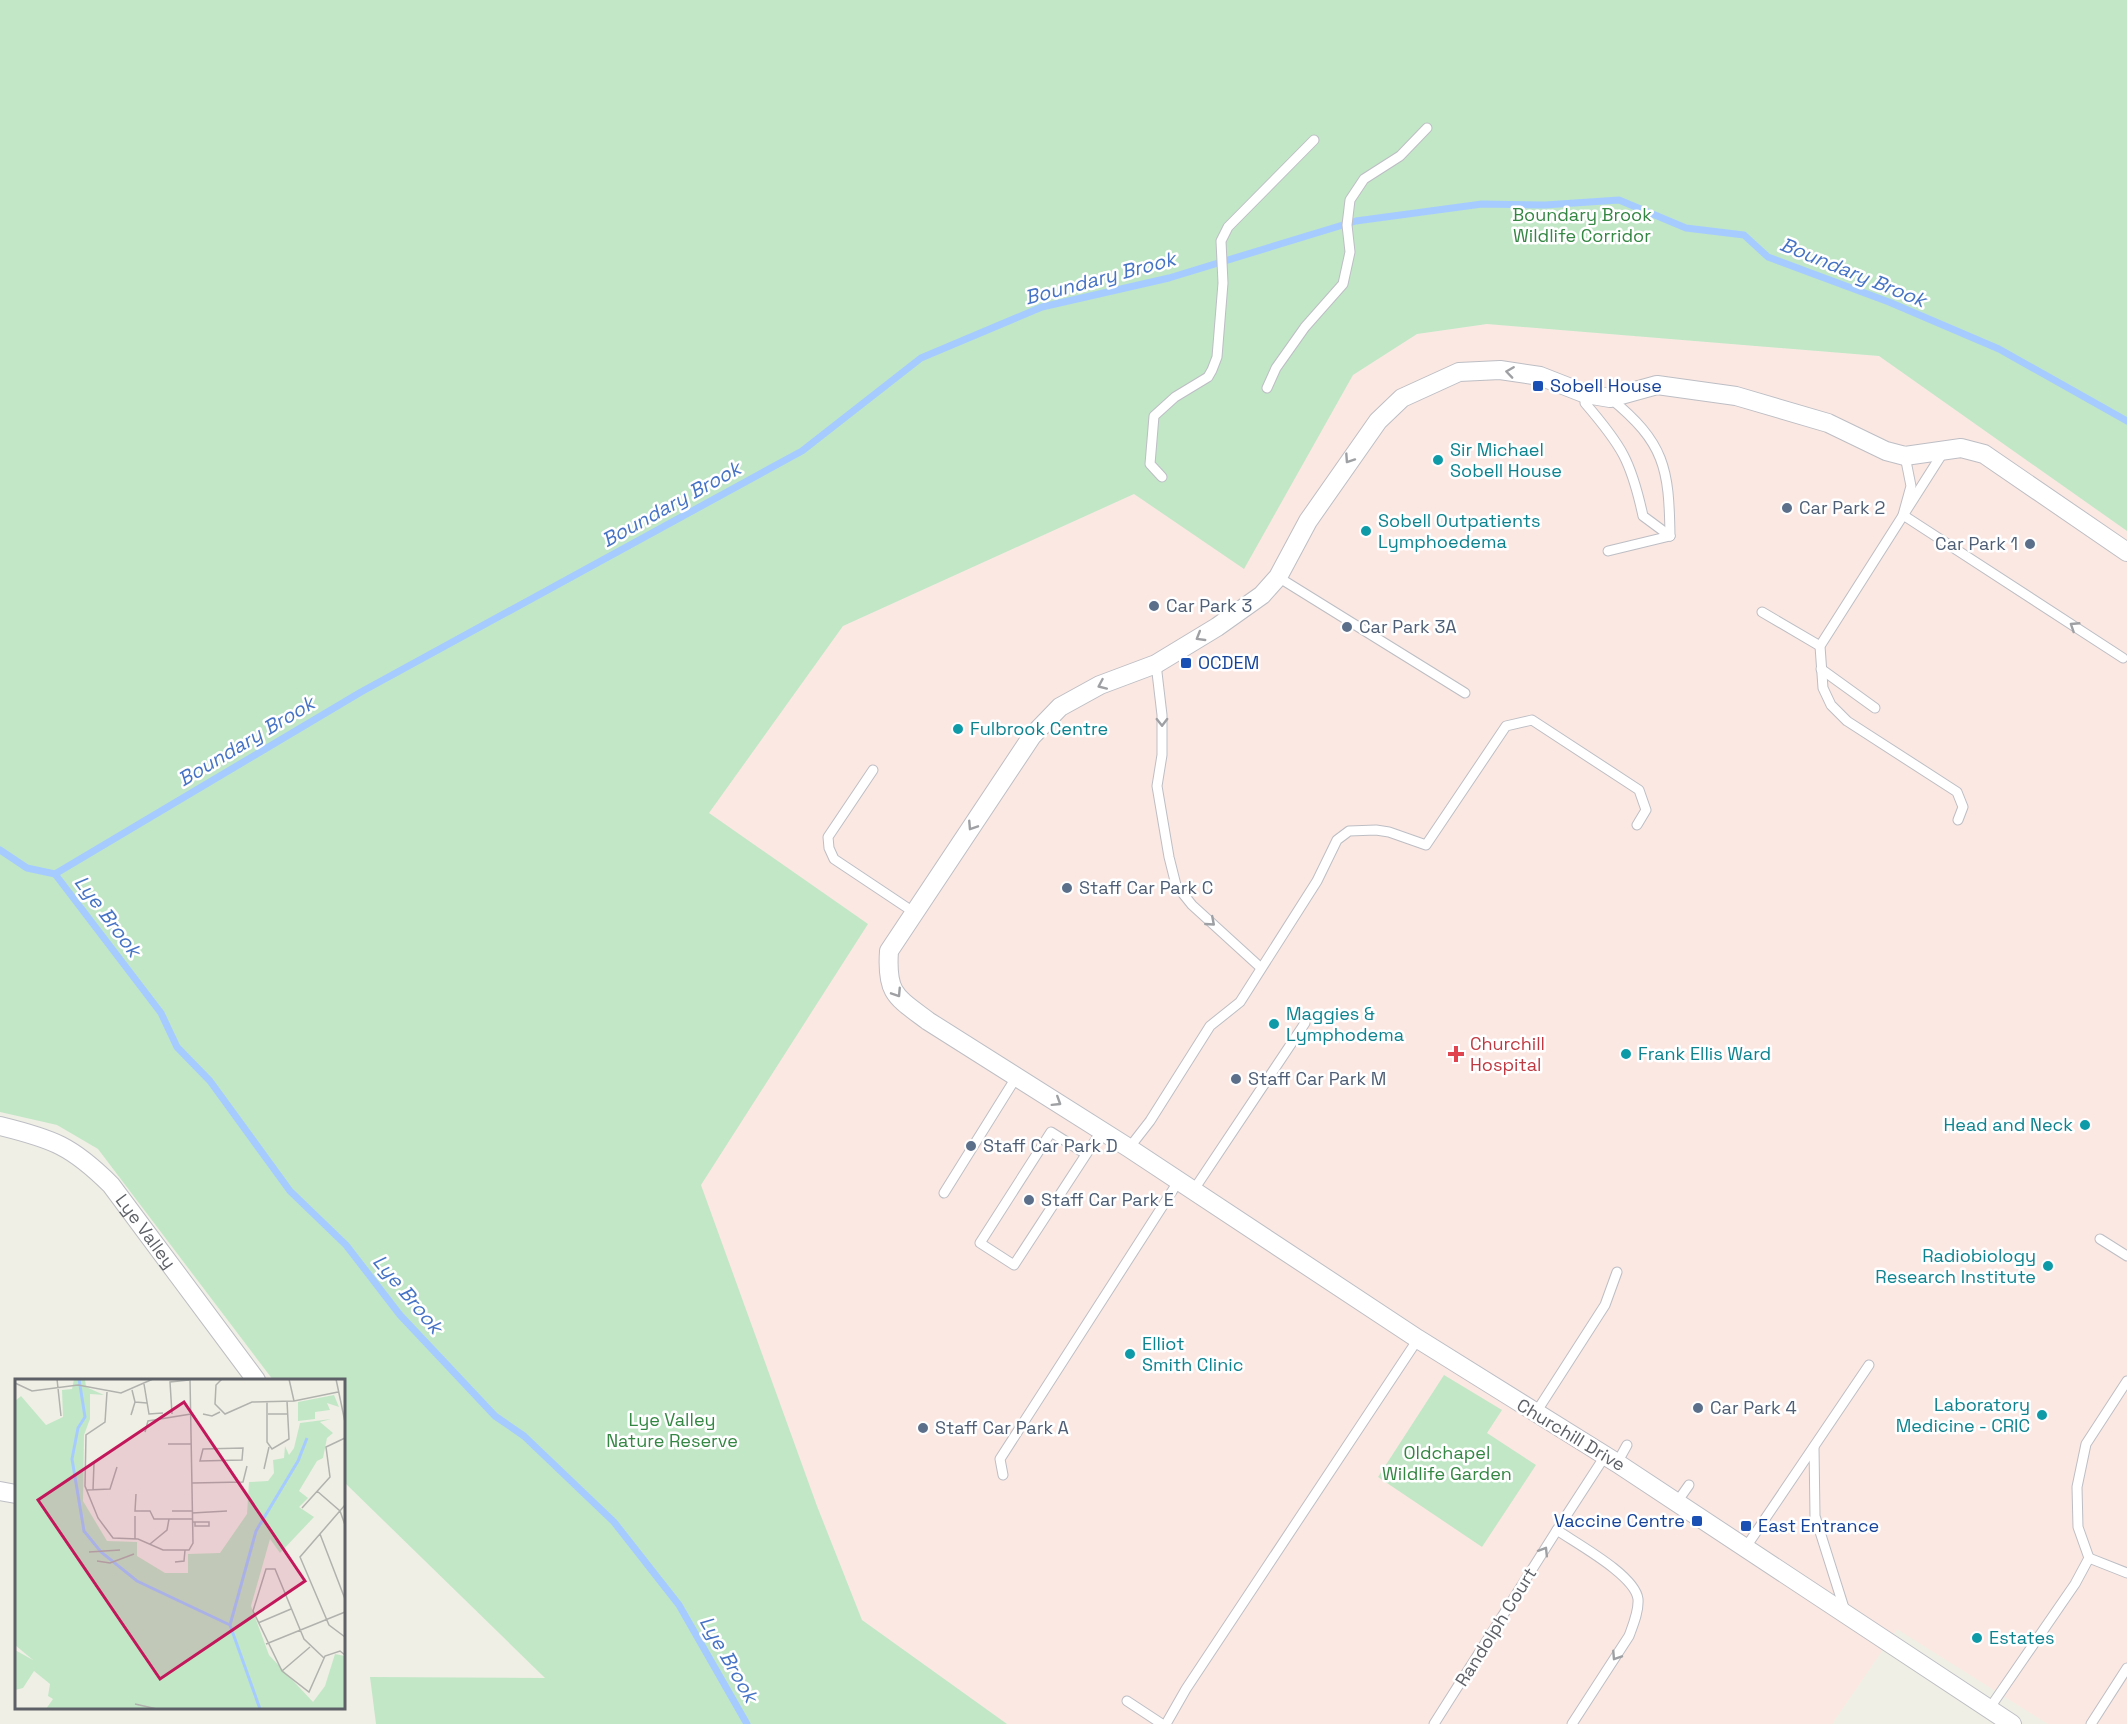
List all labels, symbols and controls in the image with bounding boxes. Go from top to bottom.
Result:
park label: Boundary Brook Wildlife Corridor [1512,203,1652,247]
water label: Boundary Brook [1776,231,1932,314]
water label: Boundary Brook [1022,245,1181,311]
one-way arrow [1505,366,1515,378]
place label: Sobell House [1550,374,1662,397]
marker: Sobell House [1531,379,1545,393]
place label: Sir Michael Sobell House [1450,438,1562,482]
one-way arrow [1346,453,1357,464]
marker: Sir Michael Sobell House [1431,453,1445,467]
water label: Boundary Brook [597,454,747,553]
place label: Car Park 2 [1799,496,1885,519]
marker: Car Park 2 [1780,501,1794,515]
place label: Sobell Outpatients Lymphoedema [1378,509,1540,553]
marker: Sobell Outpatients Lymphoedema [1359,524,1373,538]
place label: Car Park 1 [1935,532,2018,555]
marker: Car Park 1 [2023,537,2037,551]
place label: Car Park 3 [1166,594,1252,617]
marker: Car Park 3 [1147,599,1161,613]
place label: Car Park 3A [1359,615,1457,638]
marker: Car Park 3A [1340,620,1354,634]
one-way arrow [2070,622,2081,633]
one-way arrow [1196,630,1206,642]
place label: OCDEM [1198,651,1259,674]
marker: OCDEM [1179,656,1193,670]
one-way arrow [1097,678,1108,690]
water label: Boundary Brook [173,689,321,792]
place label: Fulbrook Centre [970,717,1108,740]
one-way arrow [1156,717,1168,726]
marker: Fulbrook Centre [951,722,965,736]
one-way arrow [968,820,980,830]
water label: Lye Brook [69,870,149,964]
place label: Staff Car Park C [1079,876,1213,899]
marker: Staff Car Park C [1060,881,1074,895]
one-way arrow [1204,915,1215,926]
one-way arrow [889,986,900,997]
place label: Maggies & Lymphodema [1286,1002,1404,1046]
marker: Maggies & Lymphodema [1267,1017,1281,1031]
place label: Churchill Hospital [1470,1032,1545,1076]
place label: Frank Ellis Ward [1638,1042,1771,1065]
marker: Churchill Hospital [1447,1045,1465,1063]
marker: Frank Ellis Ward [1619,1047,1633,1061]
place label: Staff Car Park M [1248,1067,1386,1090]
marker: Staff Car Park M [1229,1072,1243,1086]
one-way arrow [1050,1095,1061,1106]
place label: Head and Neck [1944,1113,2073,1136]
marker: Head and Neck [2078,1118,2092,1132]
place label: Staff Car Park D [983,1134,1118,1157]
marker: Staff Car Park D [964,1139,978,1153]
place label: Staff Car Park E [1041,1188,1174,1211]
street label: Lye Valley [111,1189,181,1273]
marker: Staff Car Park E [1022,1193,1036,1207]
place label: Radiobiology Research Institute [1875,1244,2036,1288]
water label: Lye Brook [367,1249,450,1341]
marker: Radiobiology Research Institute [2041,1259,2055,1273]
place label: Elliot Smith Clinic [1142,1332,1243,1376]
marker: Elliot Smith Clinic [1123,1347,1137,1361]
inset map [15,1379,345,1709]
street label: Churchill Drive [1513,1393,1630,1476]
place label: Laboratory Medicine - CRIC [1896,1393,2030,1437]
place label: Car Park 4 [1710,1396,1797,1419]
marker: Car Park 4 [1691,1401,1705,1415]
park label: Lye Valley Nature Reserve [606,1408,738,1452]
marker: Laboratory Medicine - CRIC [2035,1408,2049,1422]
place label: Staff Car Park A [935,1416,1069,1439]
marker: Staff Car Park A [916,1421,930,1435]
park label: Oldchapel Wildlife Garden [1382,1441,1512,1485]
place label: Vaccine Centre [1554,1509,1685,1532]
marker: Vaccine Centre [1690,1514,1704,1528]
place label: East Entrance [1758,1514,1879,1537]
marker: East Entrance [1739,1519,1753,1533]
one-way arrow [1537,1546,1548,1557]
street label: Randolph Court [1450,1563,1541,1690]
water label: Lye Brook [694,1611,765,1709]
place label: Estates [1989,1626,2055,1649]
marker: Estates [1970,1631,1984,1645]
one-way arrow [1611,1650,1623,1660]

